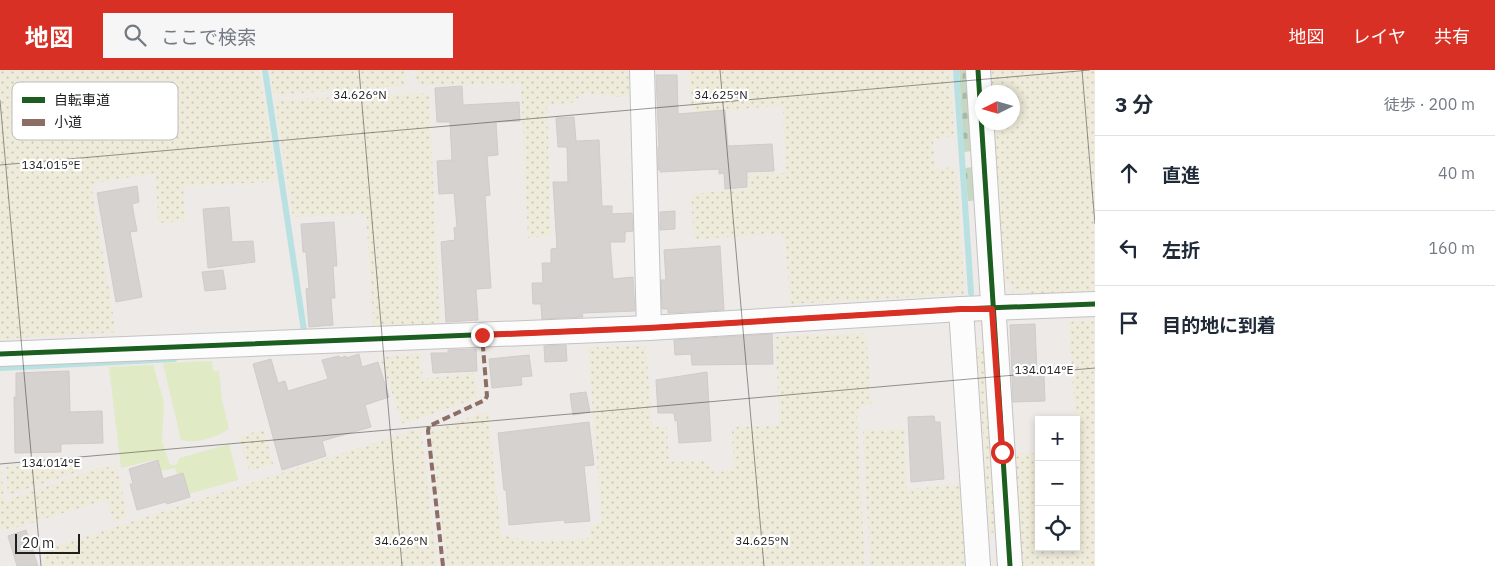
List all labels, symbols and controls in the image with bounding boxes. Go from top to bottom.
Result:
search box [103,13,453,58]
text: 地図 [25,21,73,53]
icon: search [121,21,149,49]
text: ここで検索 [161,25,256,49]
text: 地図 [1289,25,1325,48]
text: レイヤ [1353,25,1406,48]
text: 共有 [1434,25,1470,48]
legend [12,82,178,140]
north arrow [975,85,1020,130]
text: 34.626°N [333,87,387,102]
text: 34.625°N [694,87,748,102]
text: 3 分 [1115,90,1154,118]
text: 自転車道 [54,91,110,109]
text: 徒歩 · 200 m [1384,94,1475,114]
text: 小道 [54,113,82,131]
text: 134.015°E [21,157,81,172]
icon: ahead [1115,159,1143,187]
text: 直進 [1162,163,1200,187]
text: 40 m [1438,163,1475,183]
icon: left [1115,234,1143,262]
text: 左折 [1162,238,1200,262]
text: 160 m [1428,238,1475,258]
icon: arrive [1115,309,1143,337]
text: 目的地に到着 [1162,313,1276,337]
route end [471,324,494,347]
text: 134.014°E [1014,362,1074,377]
map controls [1035,416,1080,551]
button: + [1035,416,1080,461]
route start [991,441,1014,464]
text: 134.014°E [21,455,81,470]
button: − [1035,461,1080,506]
button: locate [1035,506,1080,551]
scale bar [15,531,80,554]
text: 34.626°N [374,533,428,548]
text: 34.625°N [735,533,789,548]
text: 20 m [22,534,54,552]

